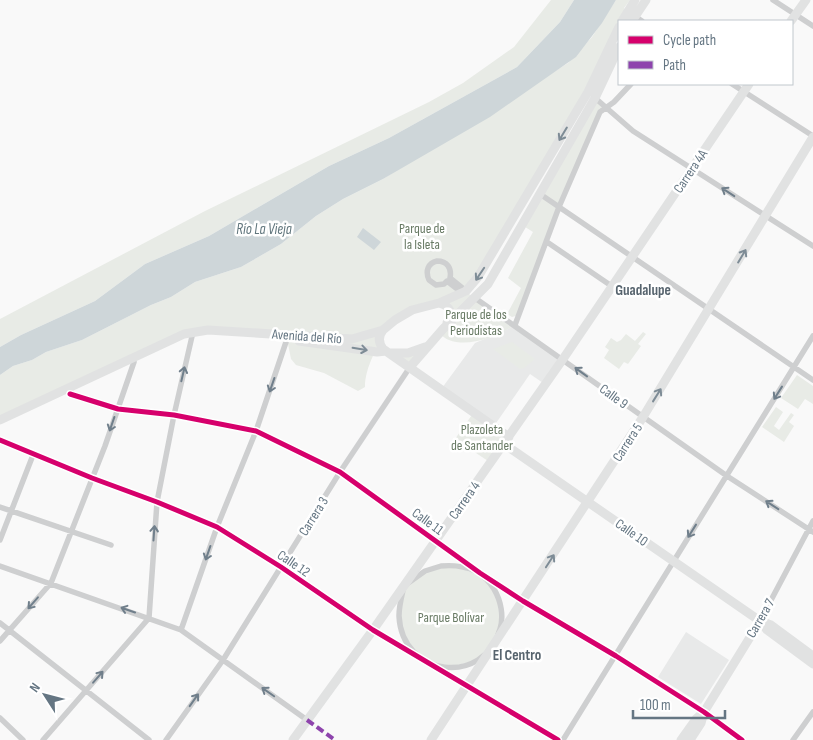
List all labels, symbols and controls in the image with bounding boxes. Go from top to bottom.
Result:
legend [618,20,793,85]
text: Cycle path [663,31,716,50]
text: Path [663,56,686,75]
one-way arrow [558,127,568,141]
street label: Carrera 4A [670,146,712,196]
one-way arrow [721,186,735,196]
water label: Río La Vieja [236,220,292,239]
park label: Parque de la Isleta [399,220,445,253]
one-way arrow [737,250,747,264]
one-way arrow [475,266,485,280]
district label: Guadalupe [615,281,671,300]
park label: Parque de los Periodistas [445,306,507,339]
street label: Avenida del Río [270,326,343,347]
one-way arrow [351,345,367,355]
one-way arrow [179,366,188,382]
one-way arrow [574,367,588,377]
one-way arrow [266,377,276,393]
street label: Calle 9 [596,380,631,412]
one-way arrow [773,385,783,399]
one-way arrow [653,388,663,402]
one-way arrow [107,416,116,432]
street label: Carrera 5 [609,420,646,465]
park label: Plazoleta de Santander [451,421,513,454]
street label: Carrera 4 [445,478,484,523]
street label: Carrera 3 [295,494,332,539]
one-way arrow [765,500,779,510]
street label: Calle 11 [409,504,447,539]
street label: Calle 10 [612,515,651,550]
one-way arrow [687,523,697,537]
one-way arrow [150,526,159,542]
one-way arrow [203,545,212,560]
street label: Calle 12 [274,546,314,581]
one-way arrow [545,554,555,568]
street label: Carrera 7 [742,595,779,641]
one-way arrow [27,597,39,610]
one-way arrow [121,605,137,614]
park label: Parque Bolívar [418,609,484,626]
district label: El Centro [493,646,541,665]
north arrow [20,670,70,720]
one-way arrow [92,670,103,683]
text: N [26,680,44,696]
one-way arrow [261,687,275,697]
scale bar [633,688,726,720]
one-way arrow [189,693,199,707]
text: 100 m [640,696,671,715]

